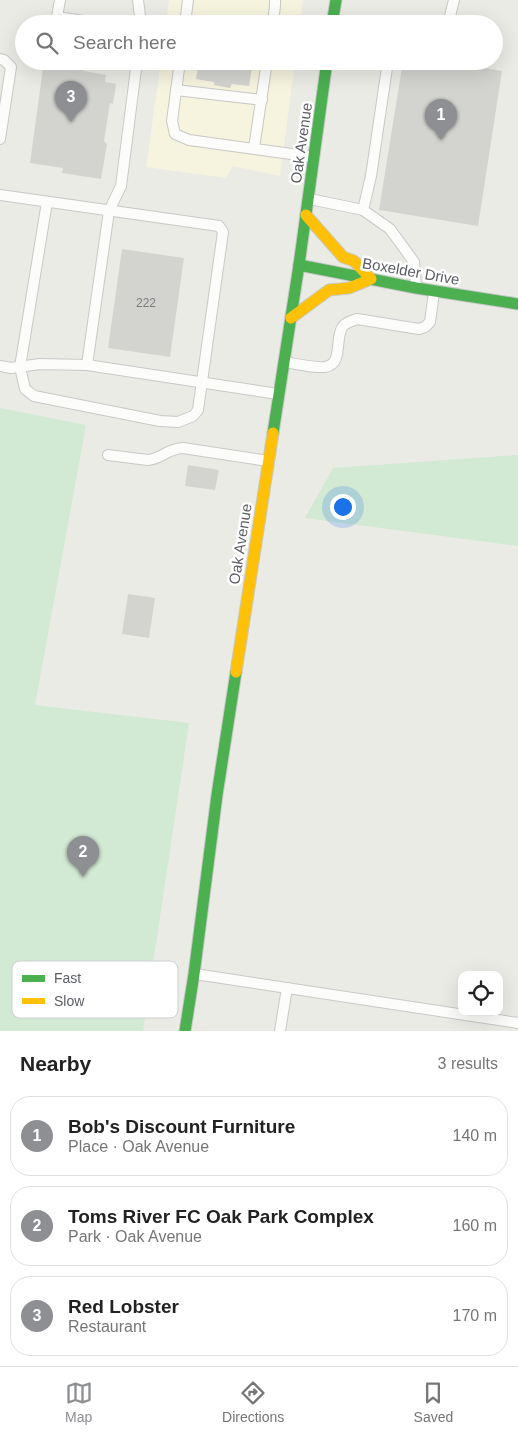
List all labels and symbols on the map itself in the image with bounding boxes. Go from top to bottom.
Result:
pin: 3 [55,81,87,122]
pin: 1 [425,99,457,140]
street label: Oak Avenue [287,101,315,185]
street label: Boxelder Drive [361,254,461,288]
house number: 222 [136,296,156,310]
your location [330,494,356,520]
street label: Oak Avenue [225,502,255,586]
pin: 2 [67,836,99,877]
legend [12,961,178,1018]
text: Fast [54,970,81,986]
text: Slow [54,993,85,1009]

